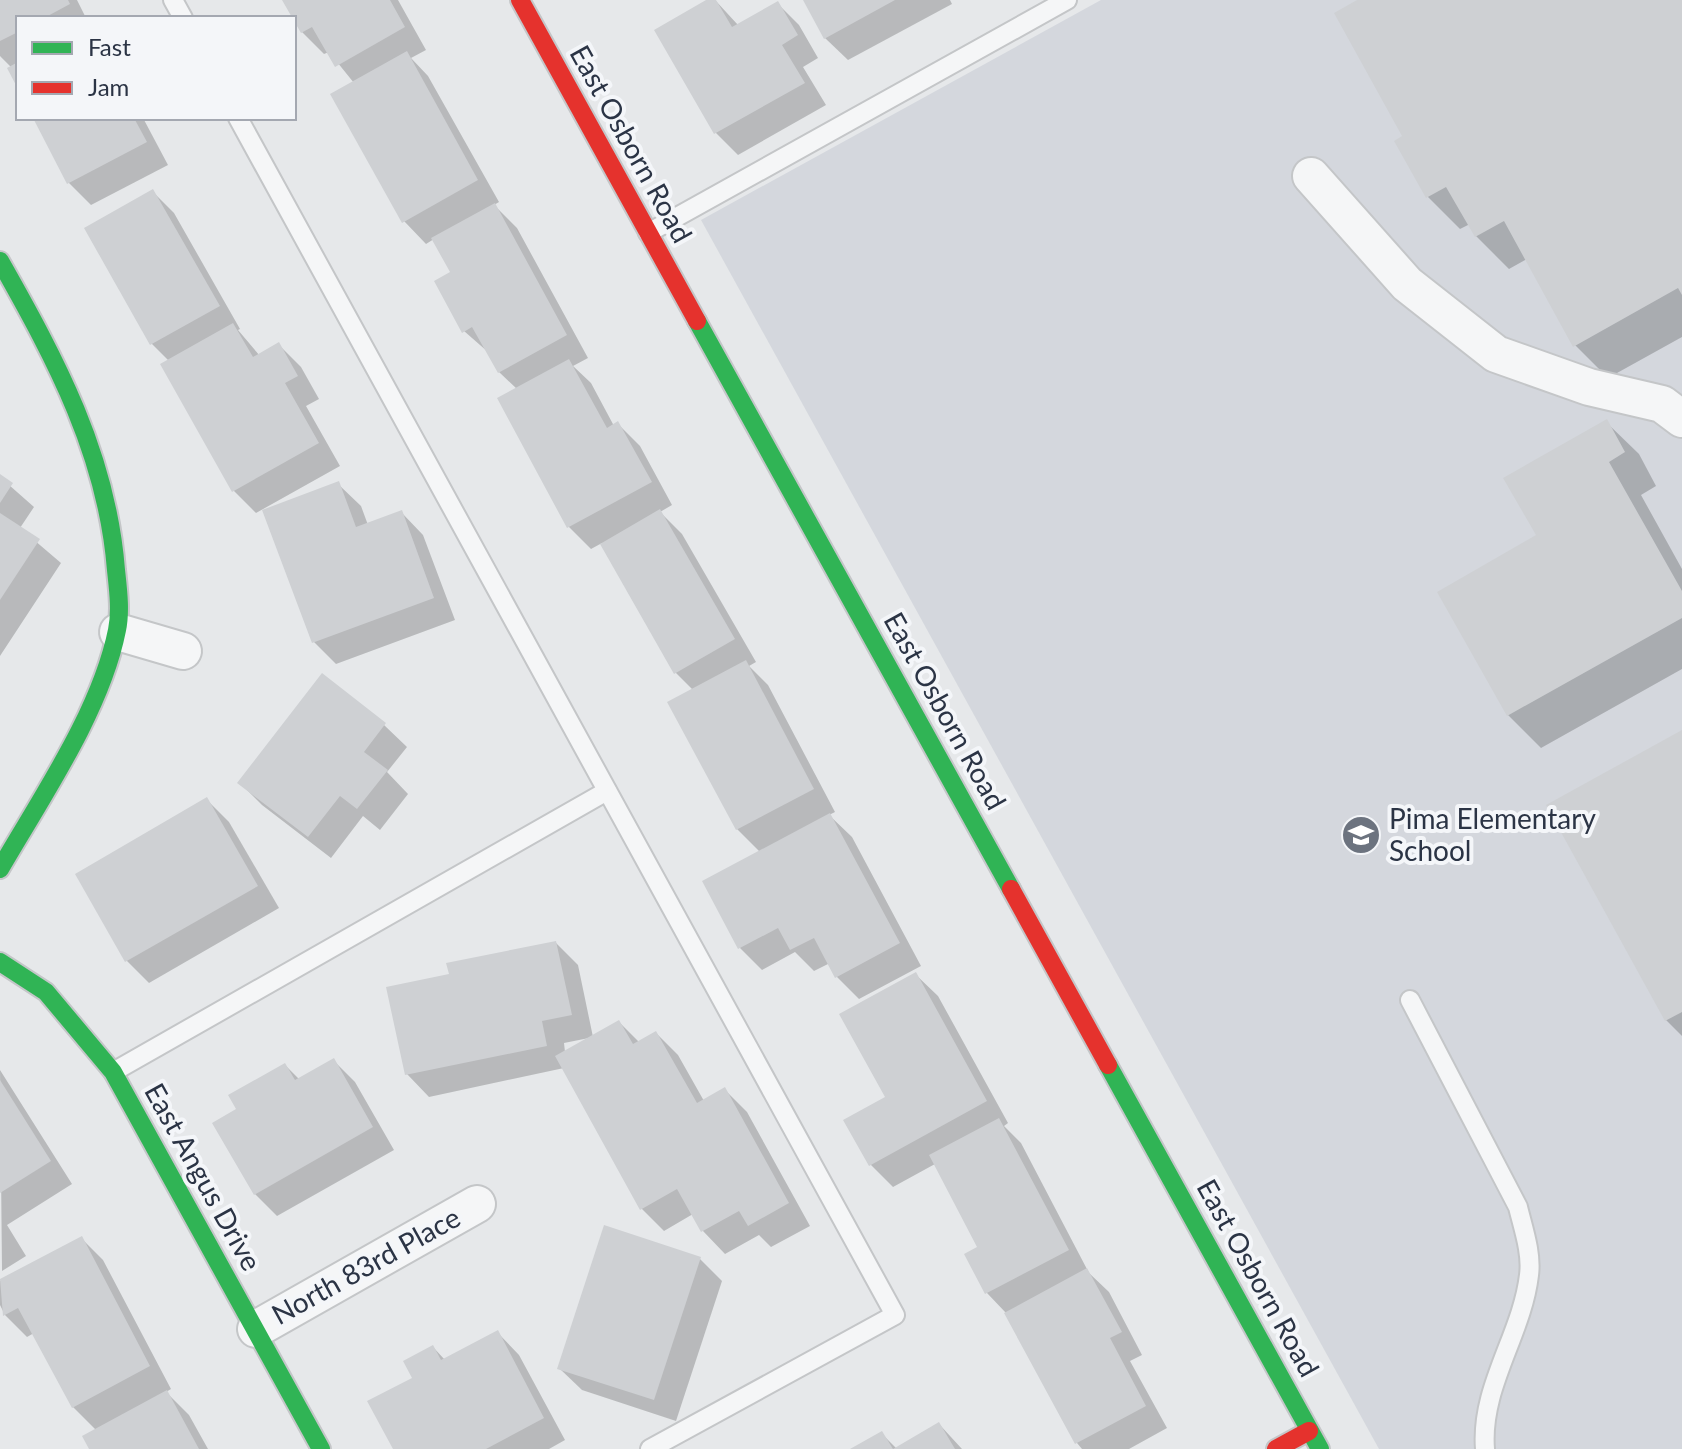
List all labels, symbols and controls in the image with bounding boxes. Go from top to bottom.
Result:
legend [16,16,296,120]
text: Fast [88,32,131,61]
street label: East Osborn Road [564,39,700,248]
text: Jam [88,72,129,101]
street label: East Osborn Road [878,606,1014,815]
place label: Pima Elementary School [1389,801,1596,867]
school or university icon: Pima Elementary School [1340,814,1382,856]
street label: East Angus Drive [138,1077,269,1276]
street label: East Osborn Road [1191,1173,1327,1382]
street label: North 83rd Place [265,1199,466,1331]

